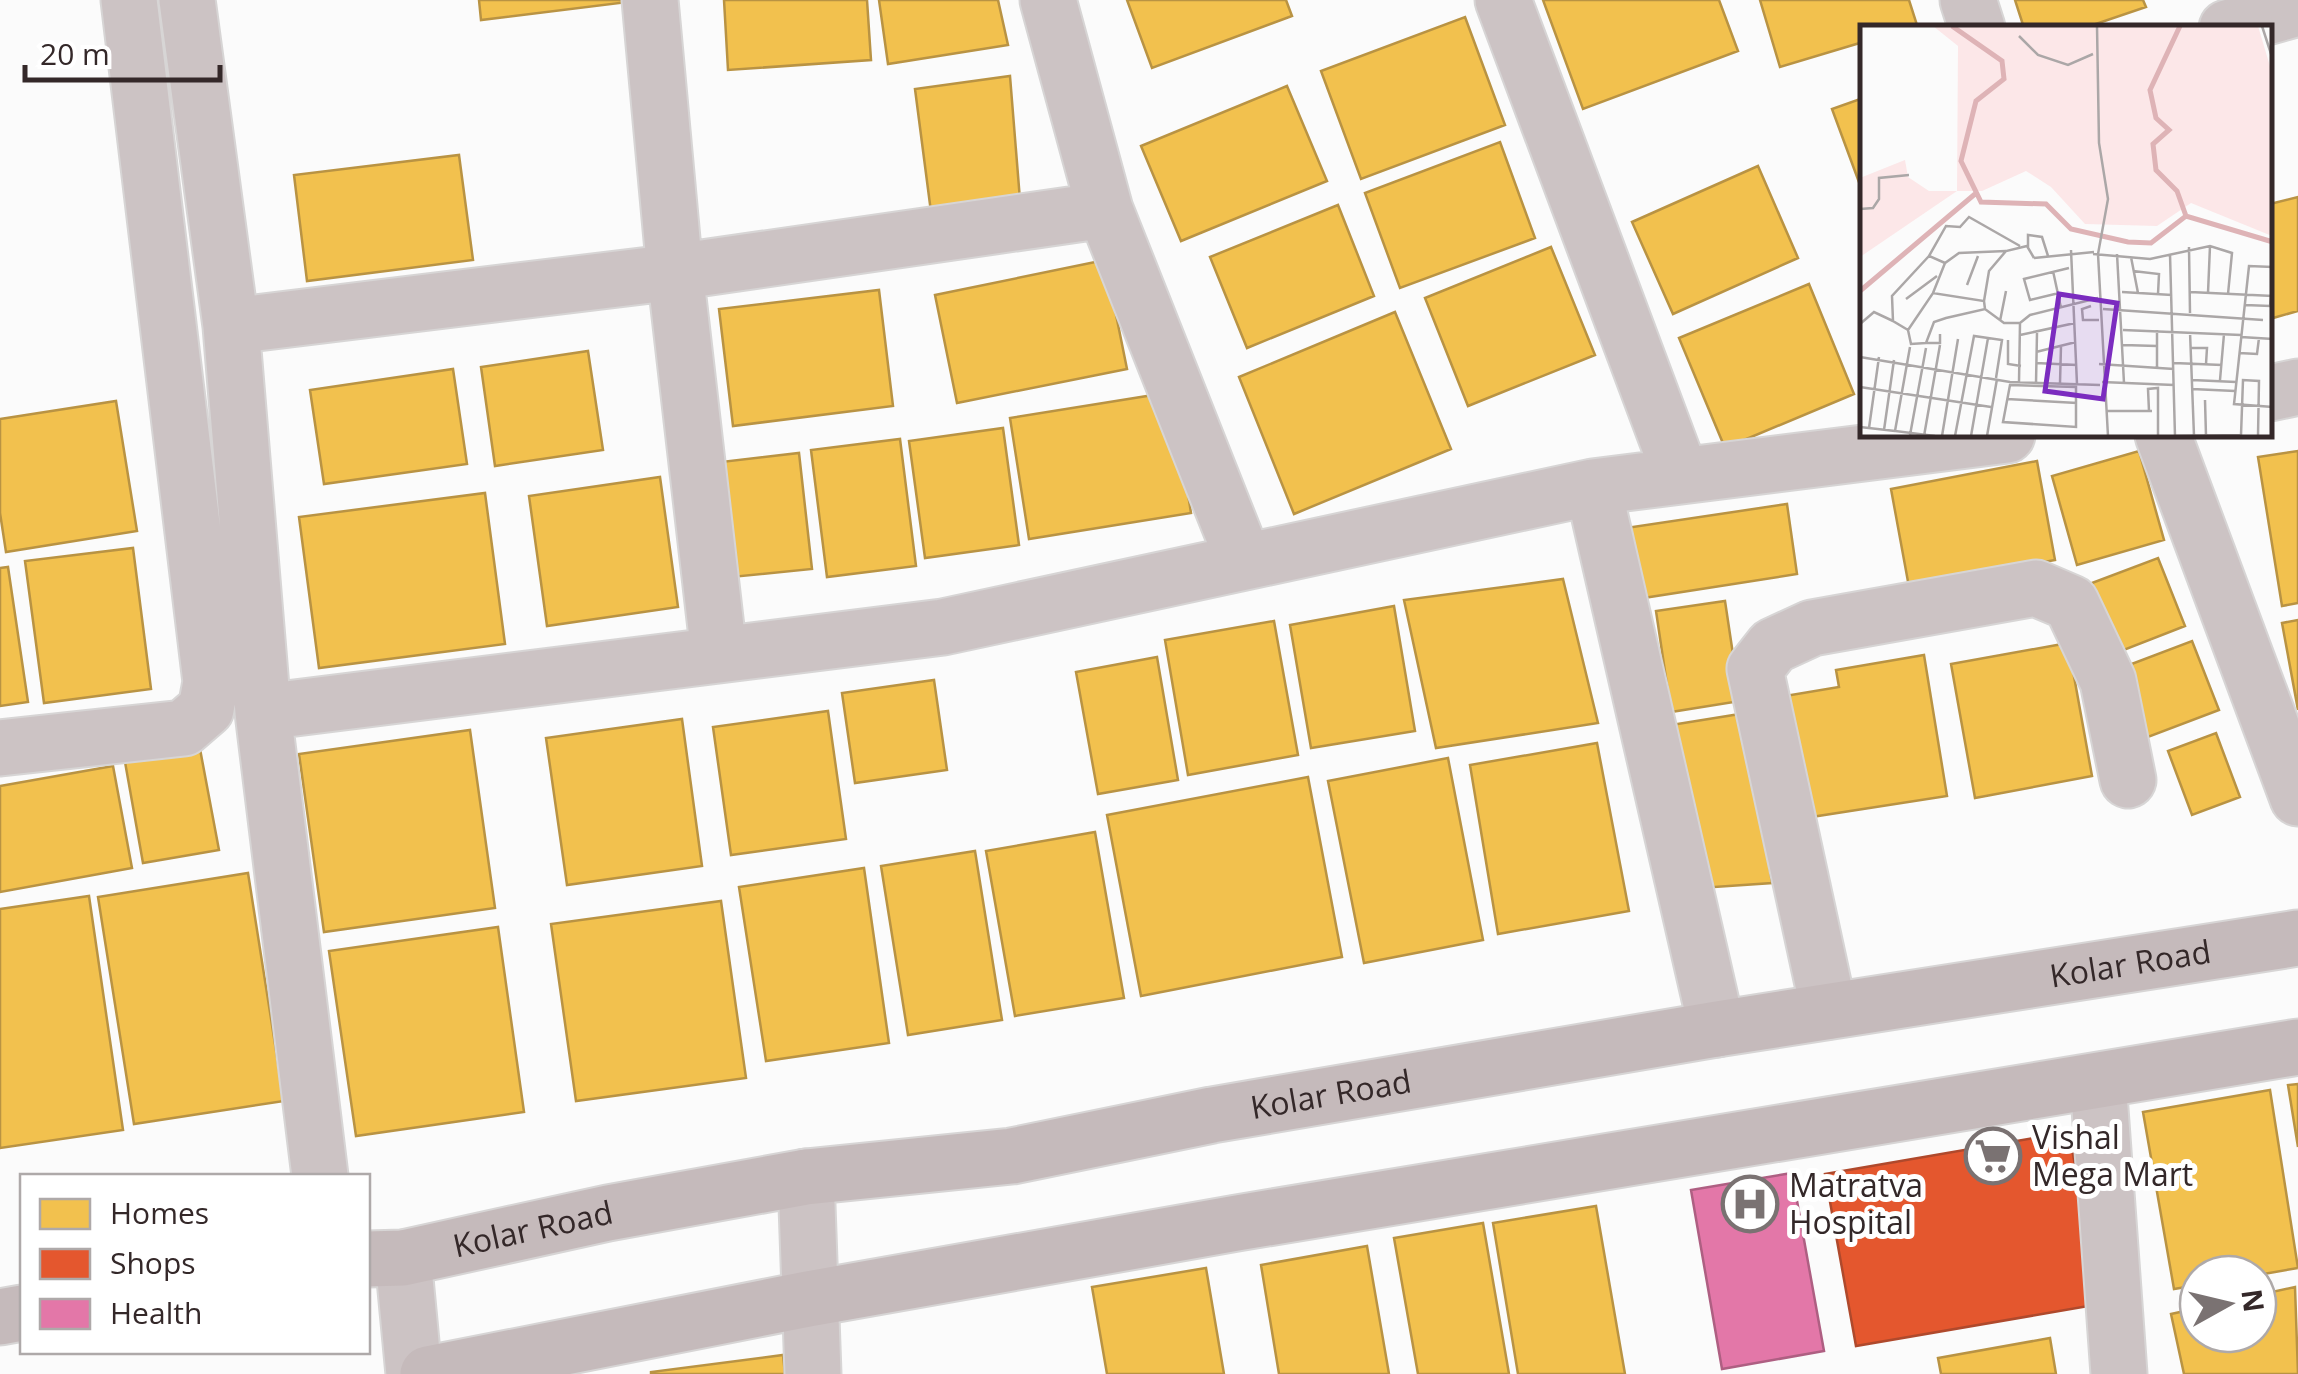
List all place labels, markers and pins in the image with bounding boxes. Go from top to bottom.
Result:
place label: Vishal Mega Mart [2032,1115,2193,1195]
supermarket icon: Vishal Mega Mart [1963,1126,2023,1186]
place label: Matratva Hospital [1789,1163,1923,1243]
hospital icon: Matratva Hospital [1720,1174,1780,1234]

